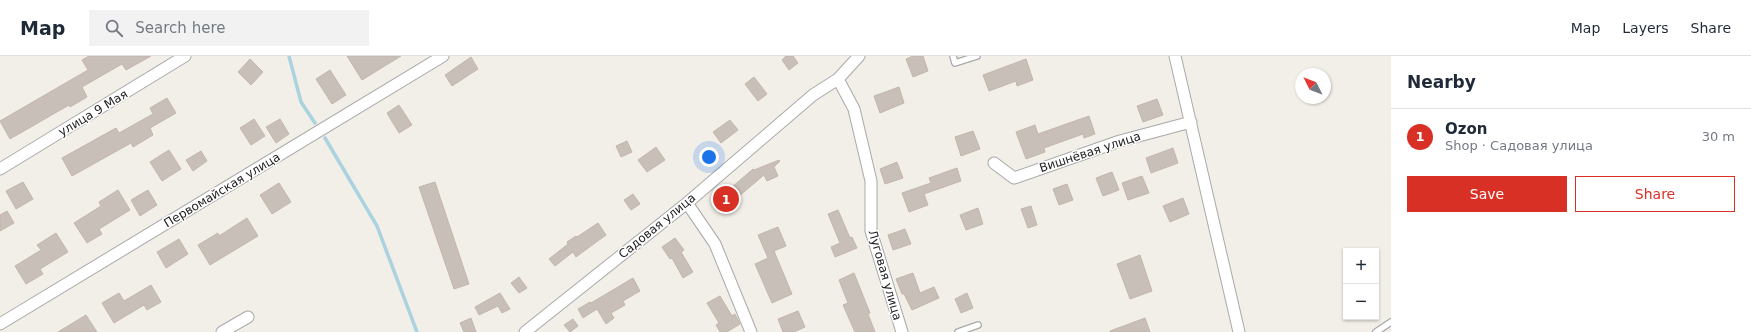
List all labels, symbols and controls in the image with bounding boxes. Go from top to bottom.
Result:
search box [89,10,369,46]
text: Map [20,17,65,39]
icon: search [103,17,125,39]
text: Search here [135,19,225,37]
text: Map [1571,20,1600,36]
text: Layers [1622,20,1669,36]
text: Share [1691,20,1731,36]
north arrow [1295,68,1331,104]
text: Nearby [1407,72,1476,92]
street label: улица 9 Мая [56,87,130,139]
text: Ozon [1445,120,1487,138]
street label: Вишнёвая улица [1038,129,1142,175]
text: 1 [1415,129,1425,144]
text: 30 m [1702,129,1735,144]
text: Shop · Садовая улица [1445,138,1593,153]
your location [699,147,719,167]
street label: Первомайская улица [161,150,283,230]
button: Save [1407,176,1567,212]
button: Share [1575,176,1735,212]
pin: 1 [713,184,739,214]
street label: Садовая улица [616,191,698,261]
street label: Луговая улица [865,228,905,322]
map controls [1343,248,1379,320]
button: + [1343,248,1379,284]
button: − [1343,284,1379,320]

